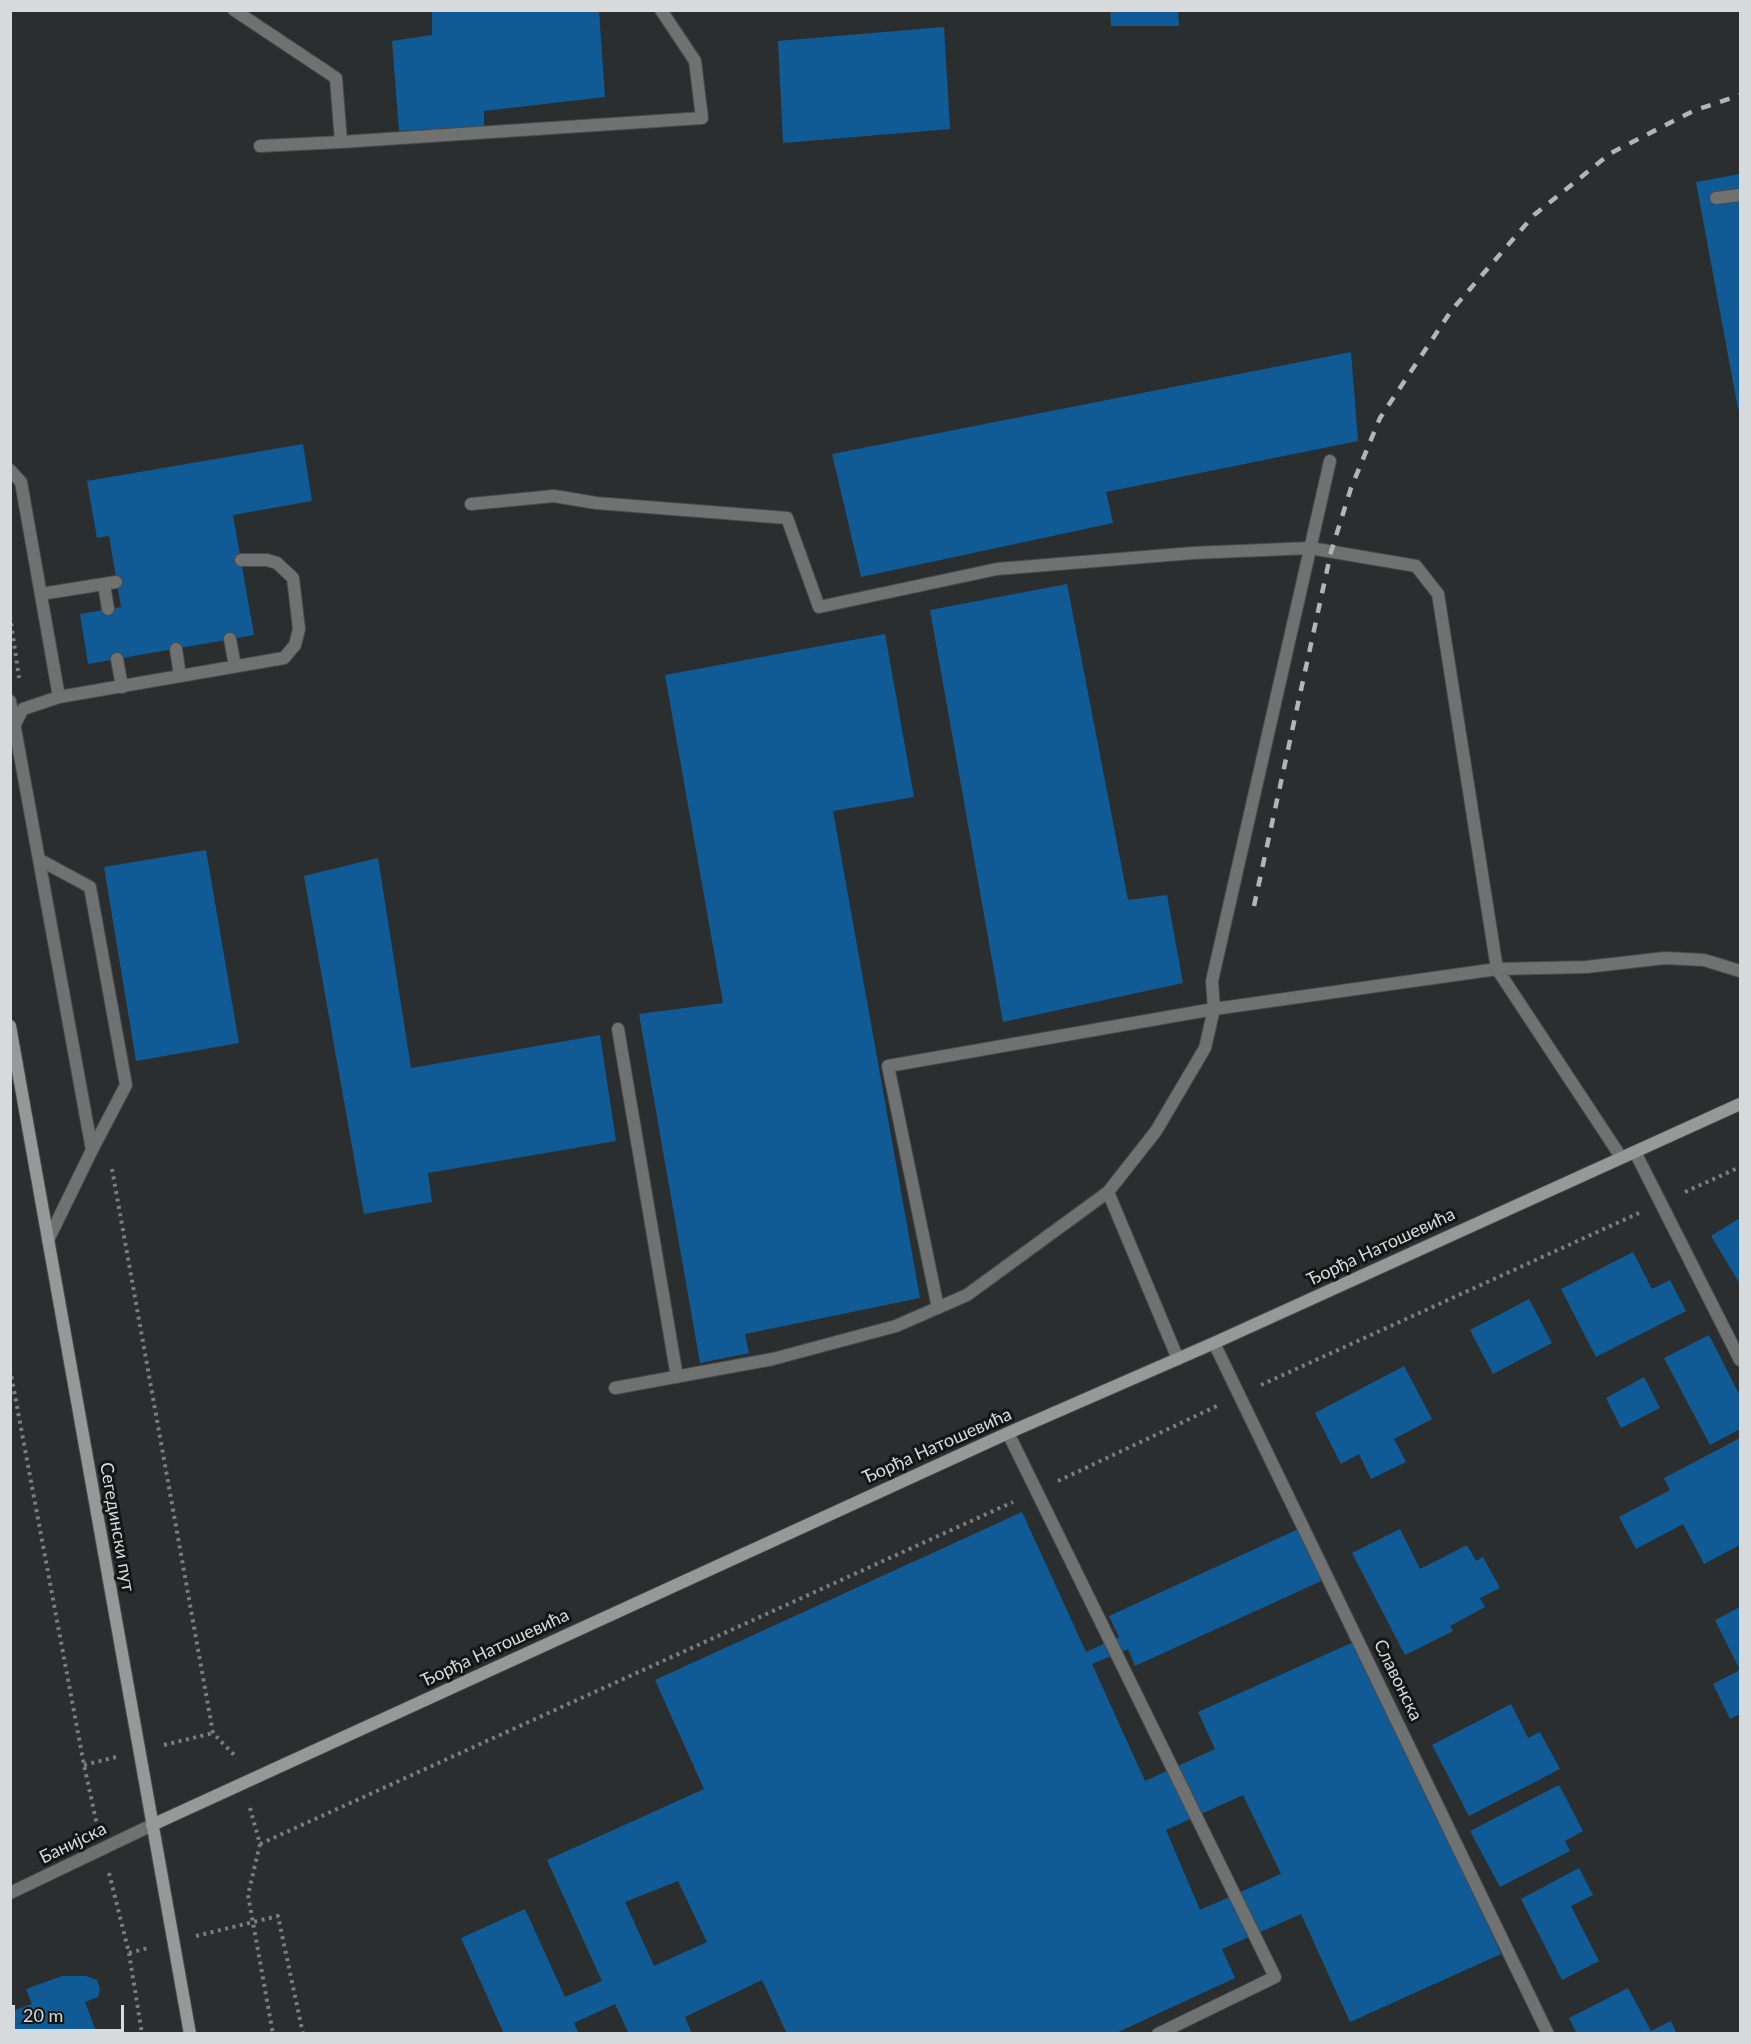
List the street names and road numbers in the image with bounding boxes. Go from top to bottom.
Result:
street label: Ђорђа Натошевића [1304,1203,1458,1291]
street label: Ђорђа Натошевића [859,1403,1015,1489]
street label: Сегедински пут [95,1461,139,1593]
street label: Ђорђа Натошевића [418,1604,572,1692]
street label: Славонска [1369,1636,1427,1724]
street label: Банијска [36,1818,110,1868]

